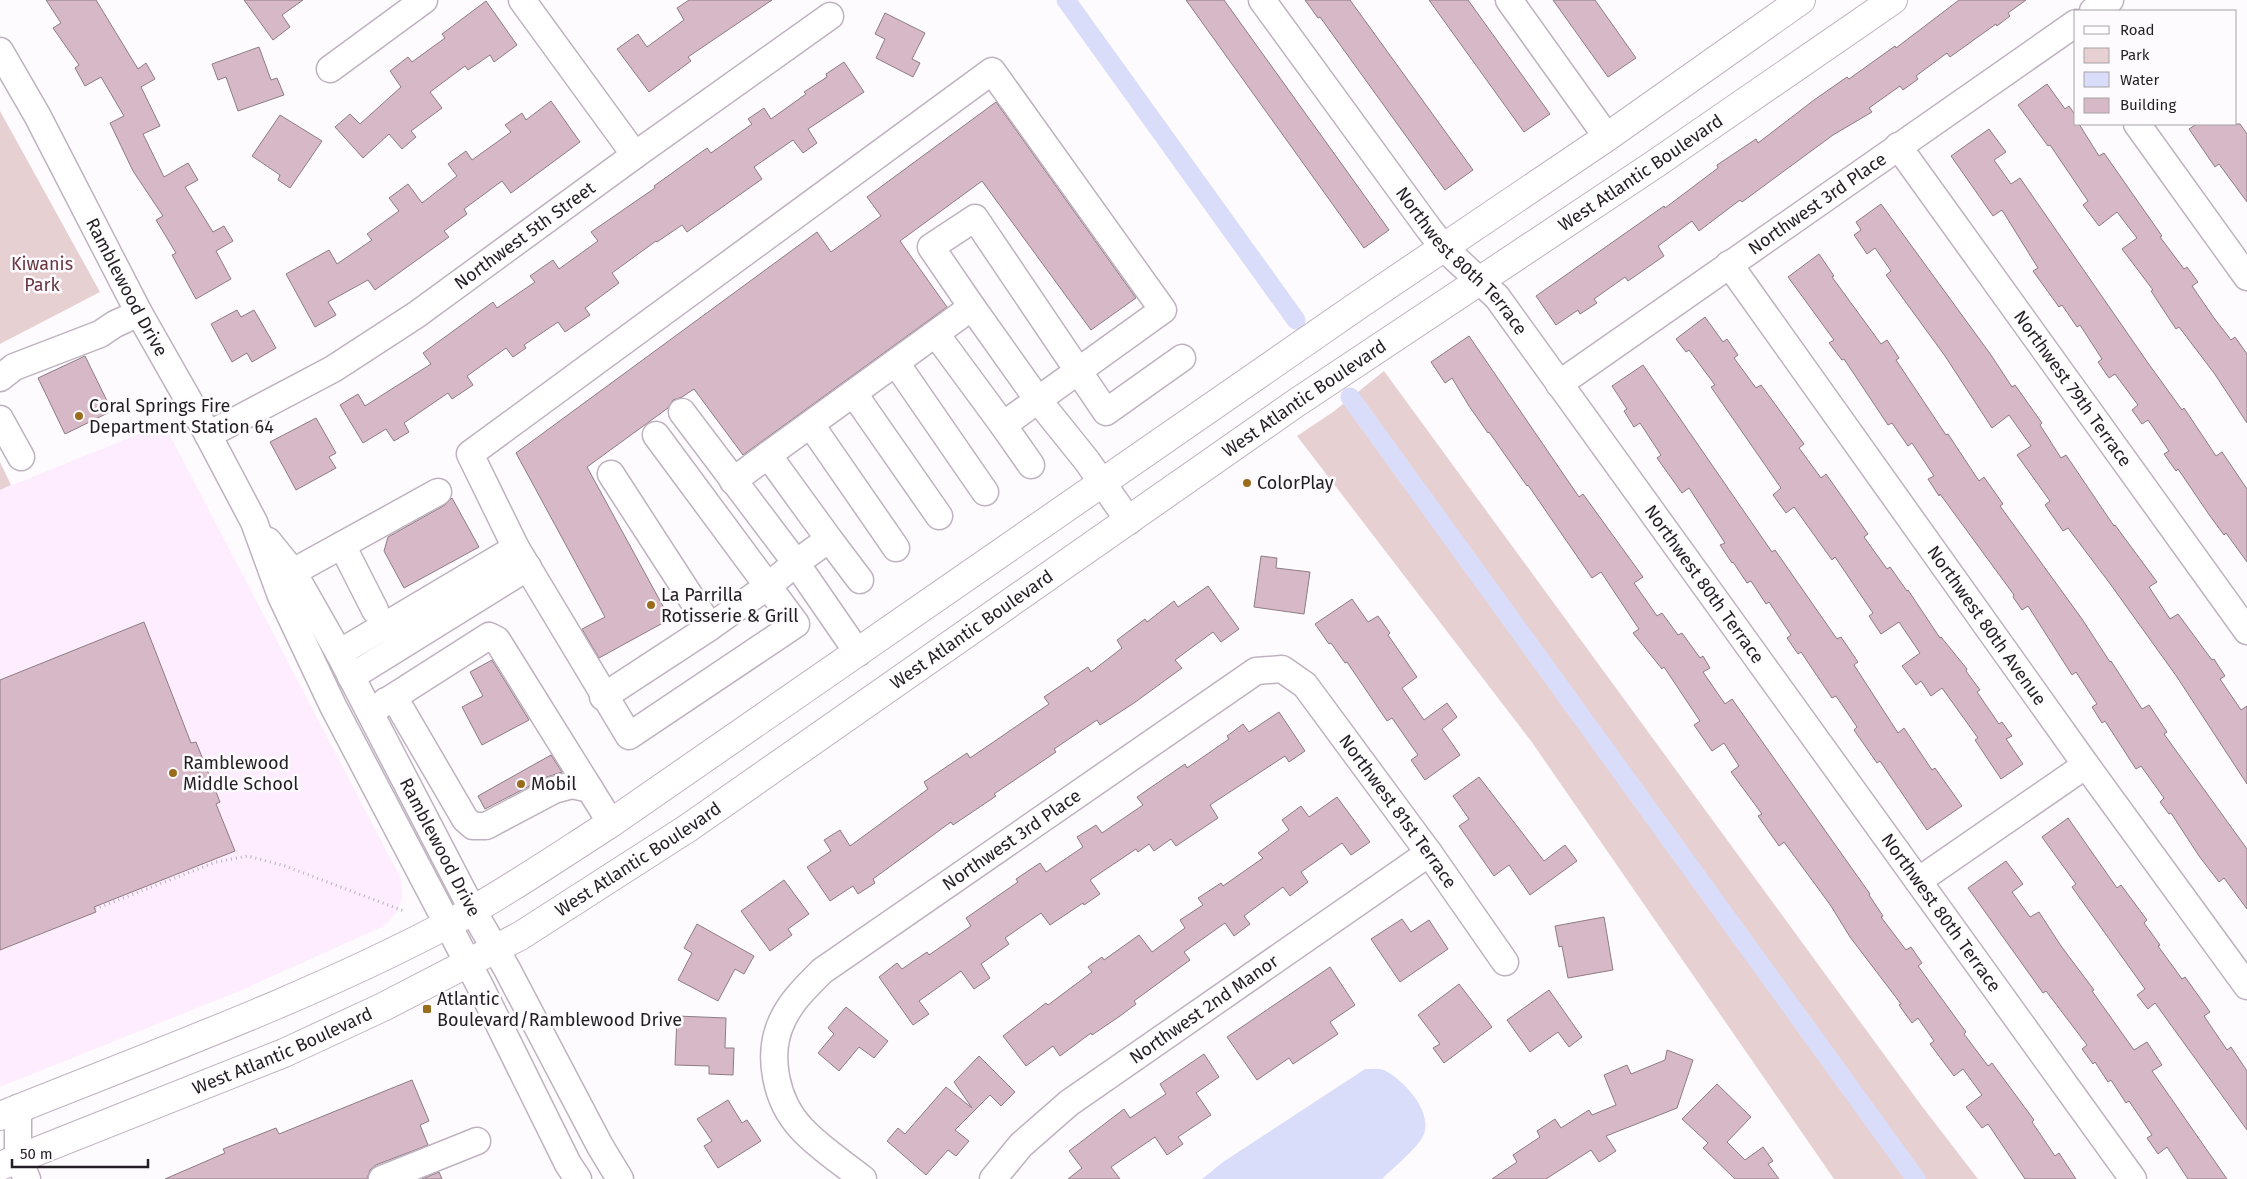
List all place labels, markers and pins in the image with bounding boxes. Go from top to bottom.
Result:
place label: Coral Springs Fire Department Station 64 [89,395,274,438]
marker: Coral Springs Fire Department Station 64 [73,410,85,422]
place label: ColorPlay [1257,472,1334,494]
marker: ColorPlay [1241,477,1253,489]
place label: La Parrilla Rotisserie & Grill [661,584,799,627]
marker: La Parrilla Rotisserie & Grill [645,599,657,611]
place label: Ramblewood Middle School [183,752,299,795]
marker: Ramblewood Middle School [167,767,179,779]
place label: Mobil [531,773,577,795]
marker: Mobil [515,778,527,790]
place label: Atlantic Boulevard/Ramblewood Drive [437,988,682,1031]
marker: Atlantic Boulevard/Ramblewood Drive [421,1003,433,1015]

